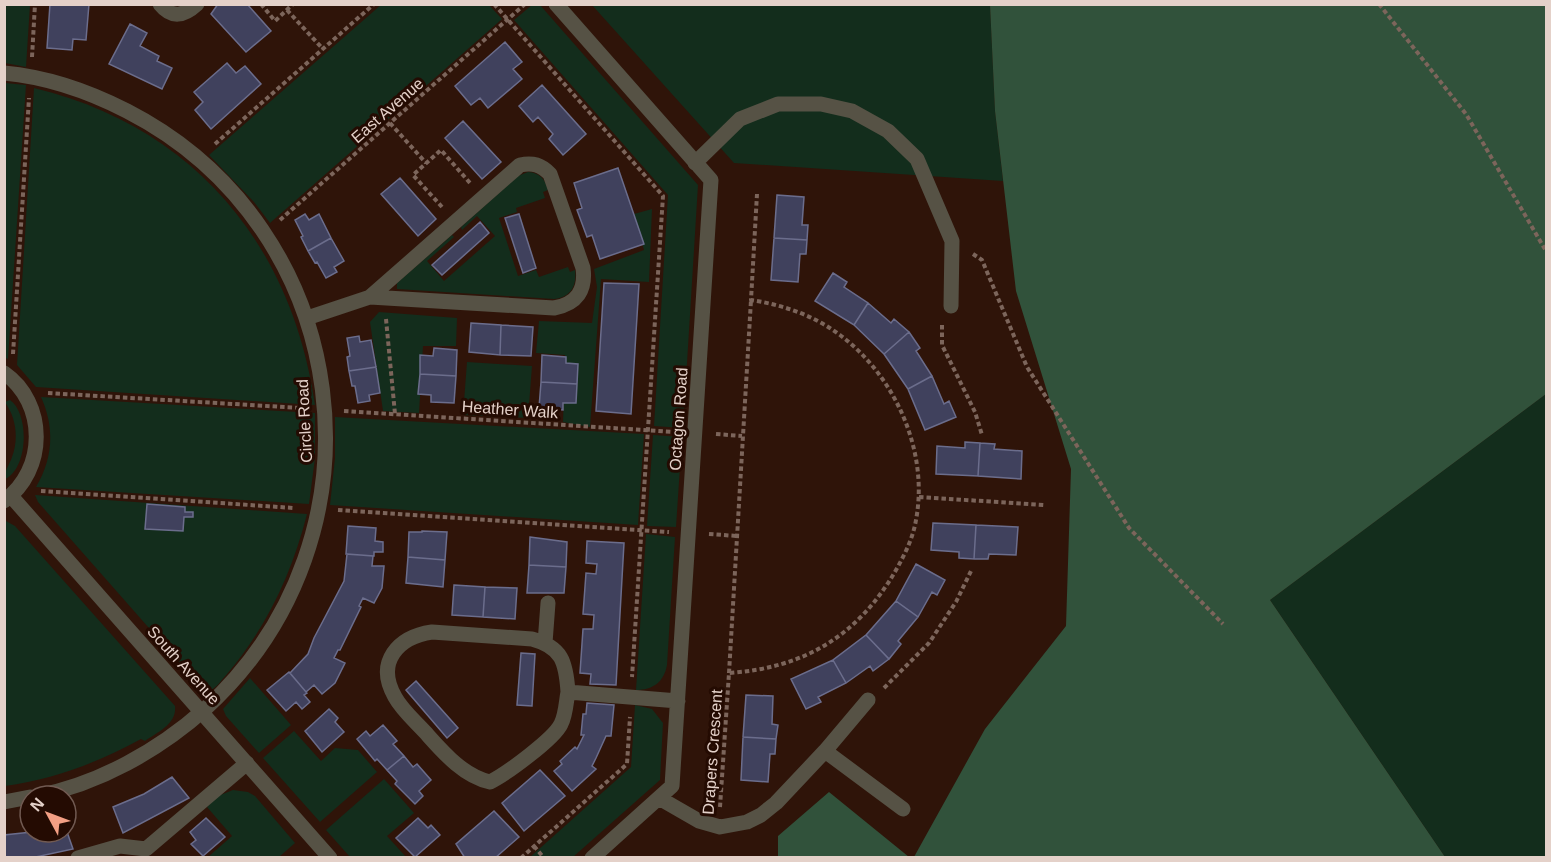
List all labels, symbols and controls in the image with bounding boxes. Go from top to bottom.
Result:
street label: East Avenue [348,75,427,146]
street label: Octagon Road [666,367,691,471]
street label: Circle Road [294,379,315,463]
street label: Heather Walk [461,398,560,421]
street label: South Avenue [144,623,223,708]
street label: Drapers Crescent [700,688,725,815]
north arrow [18,784,78,844]
text: N [27,795,47,814]

